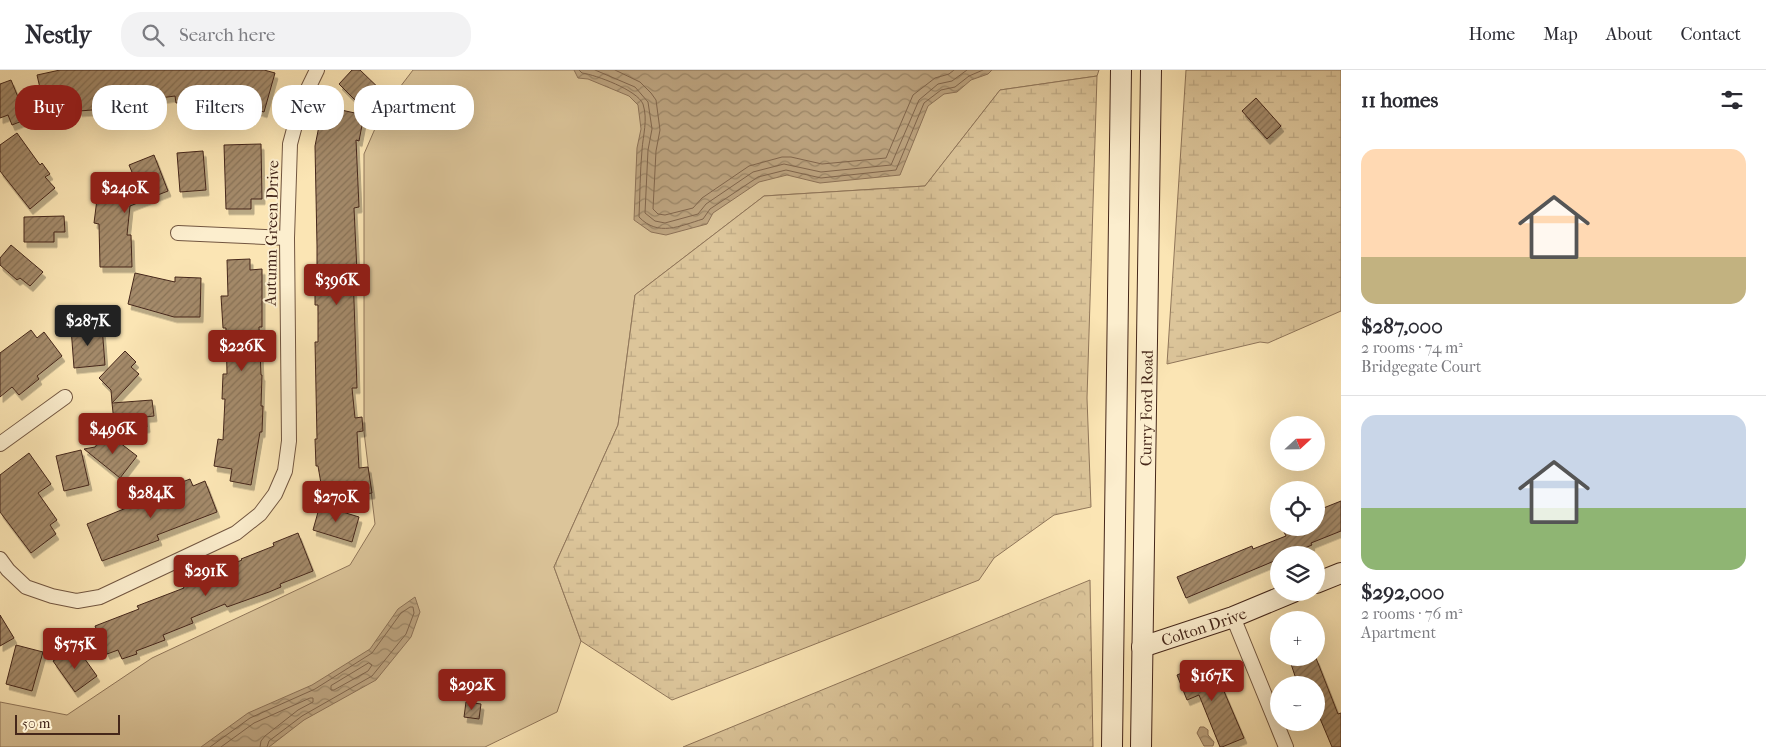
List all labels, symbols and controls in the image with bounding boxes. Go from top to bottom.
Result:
search box [121,12,471,57]
text: Nestly [25,21,91,49]
icon: search [139,21,167,49]
text: Search here [179,24,275,46]
text: Home [1468,24,1515,45]
text: Map [1543,24,1578,45]
text: About [1606,24,1652,45]
text: Contact [1680,24,1741,45]
chip: Buy [15,85,82,130]
chip: Rent [92,85,167,130]
chip: Filters [177,85,262,130]
chip: New [272,85,344,130]
chip: Apartment [354,85,474,130]
icon: filters [1718,86,1746,114]
text: 11 homes [1361,88,1438,112]
street label: Autumn Green Drive [261,160,282,307]
pin: $240K [90,172,160,214]
text: $240K [102,178,148,197]
icon: home [1509,182,1599,272]
pin: $396K [302,264,372,306]
text: $396K [315,270,359,289]
pin: $287K [53,304,123,347]
text: $287K [66,311,110,330]
text: $287,000 [1361,314,1443,338]
pin: $226K [207,330,277,372]
text: $226K [219,336,265,355]
text: 2 rooms · 74 m² [1361,338,1463,357]
street label: Curry Ford Road [1136,349,1157,466]
text: Bridgegate Court [1361,357,1481,376]
pin: $496K [78,412,148,455]
north arrow [1270,416,1325,471]
map controls [1270,416,1325,731]
text: $496K [90,419,136,438]
icon: home [1509,447,1599,537]
pin: $284K [116,476,186,519]
pin: $270K [301,480,371,523]
button: locate [1270,481,1325,536]
text: $284K [128,483,174,502]
text: $270K [313,487,359,506]
button: layers [1270,546,1325,601]
pin: $291K [171,554,241,597]
text: $291K [185,561,227,580]
text: $292,000 [1361,580,1444,604]
street label: Colton Drive [1159,603,1249,650]
text: 2 rooms · 76 m² [1361,604,1462,623]
button: + [1270,611,1325,666]
text: Apartment [1361,623,1436,642]
pin: $575K [40,628,110,670]
text: $575K [54,634,96,653]
pin: $167K [1177,660,1247,702]
text: $167K [1191,666,1233,685]
pin: $292K [437,668,507,711]
text: $292K [449,675,495,694]
button: − [1270,676,1325,731]
scale bar [15,712,120,735]
text: 50 m [22,715,50,732]

